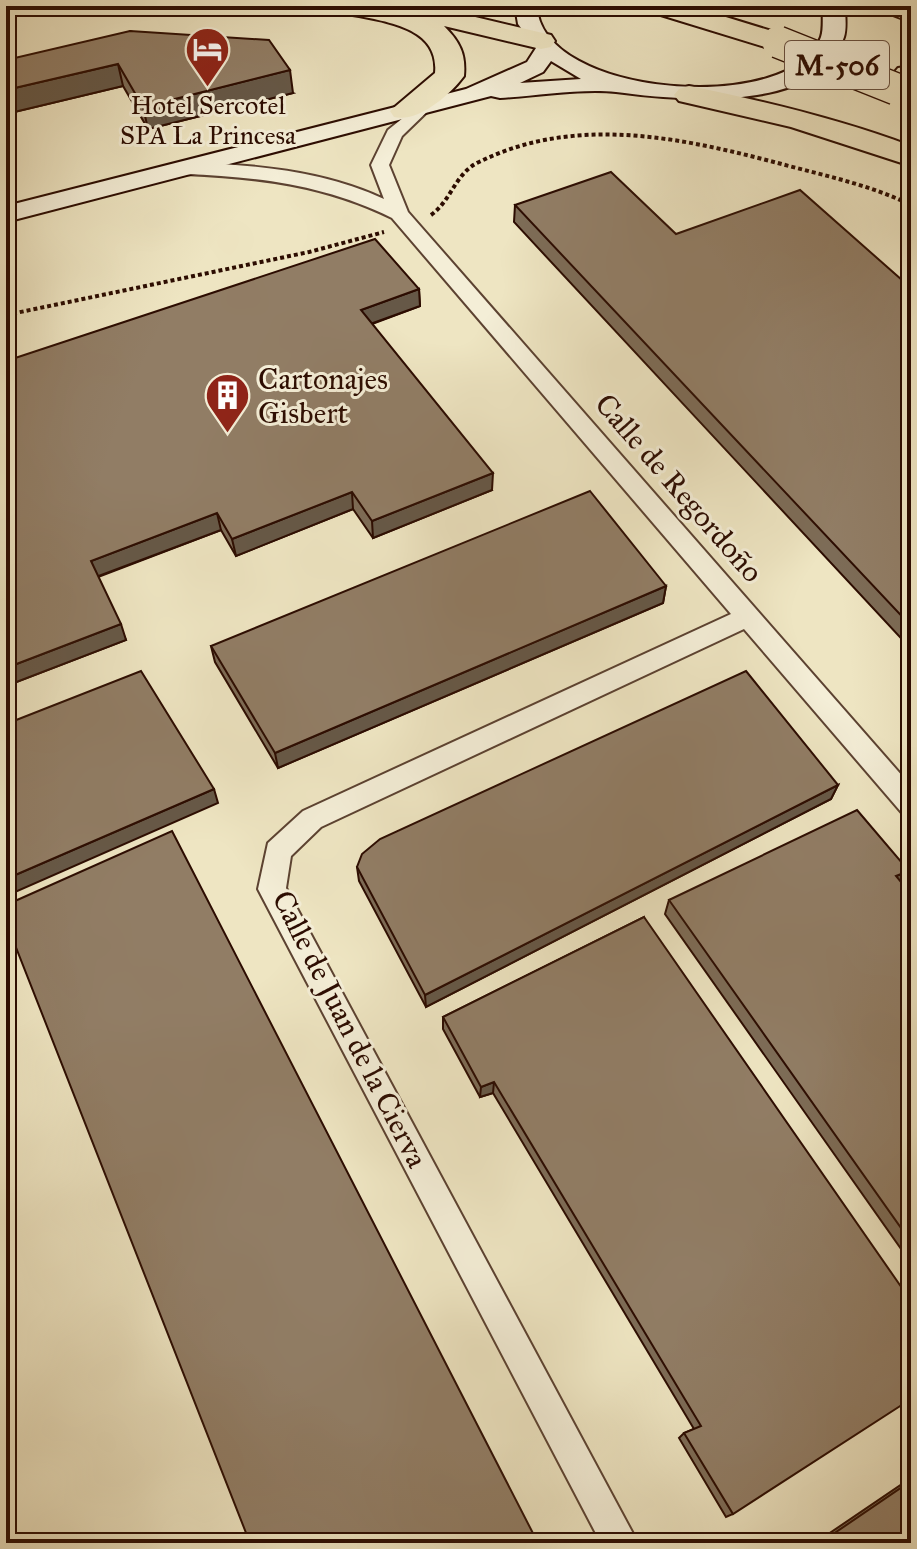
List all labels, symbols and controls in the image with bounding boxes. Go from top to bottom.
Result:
hotel icon: Hotel Sercotel SPA La Princesa [184,26,232,89]
road number: M-506 [785,41,889,89]
place label: Hotel Sercotel SPA La Princesa [120,89,296,151]
place label: Cartonajes Gisbert [258,361,388,431]
building icon: Cartonajes Gisbert [203,372,251,435]
street label: Calle de Regordoño [587,386,771,590]
street label: Calle de Juan de la Cierva [265,885,436,1174]

